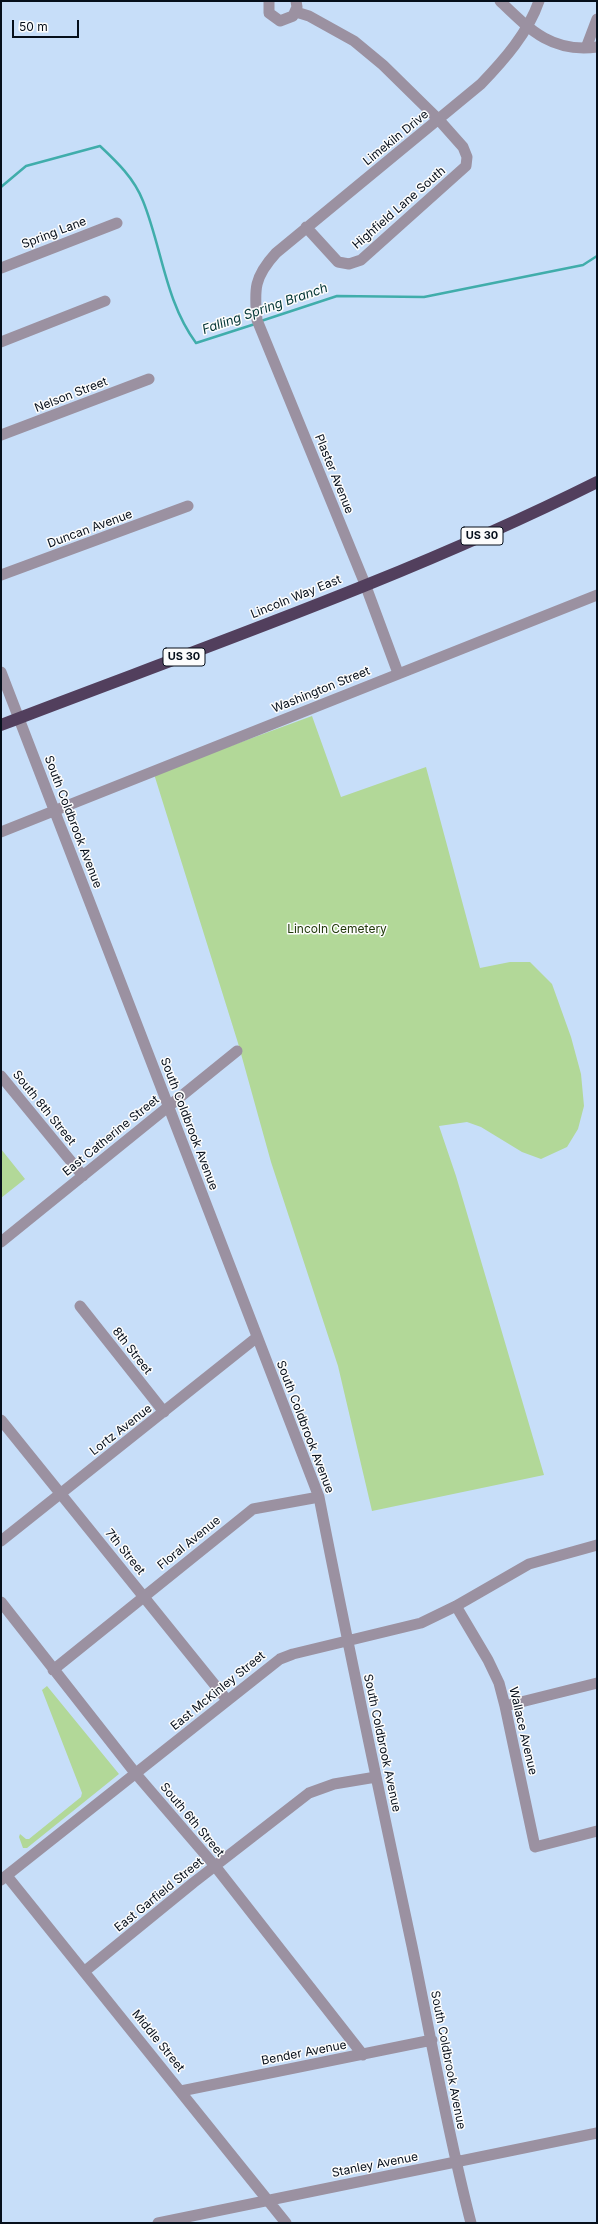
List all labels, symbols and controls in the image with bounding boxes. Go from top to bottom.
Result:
scale bar [14,12,81,38]
text: 50 m [19,19,48,34]
street label: Limekiln Drive [360,107,432,169]
street label: Highfield Lane South [350,164,448,252]
street label: Spring Lane [20,214,88,252]
water label: Falling Spring Branch [200,280,330,338]
street label: Nelson Street [33,375,109,415]
street label: Plaster Avenue [311,432,357,516]
street label: Duncan Avenue [46,507,134,551]
road number: US 30 [461,527,503,545]
street label: Lincoln Way East [249,572,343,622]
road number: US 30 [163,648,205,666]
street label: Washington Street [270,664,372,716]
street label: South Coldbrook Avenue [41,754,105,890]
park label: Lincoln Cemetery [287,922,387,936]
street label: South Coldbrook Avenue [157,1056,221,1192]
street label: South 8th Street [9,1068,79,1148]
street label: East Catherine Street [60,1093,162,1179]
street label: 8th Street [109,1325,155,1377]
street label: South Coldbrook Avenue [273,1359,337,1495]
street label: Lortz Avenue [87,1401,155,1459]
street label: Floral Avenue [155,1513,223,1573]
street label: 7th Street [102,1526,148,1578]
street label: East McKinley Street [168,1649,268,1733]
street label: South Coldbrook Avenue [360,1673,404,1813]
street label: Wallace Avenue [506,1686,540,1776]
street label: South 6th Street [157,1780,227,1860]
street label: East Garfield Street [112,1855,206,1935]
street label: South Coldbrook Avenue [428,1990,468,2130]
street label: Middle Street [129,2007,187,2075]
street label: Bender Avenue [260,2038,348,2068]
street label: Stanley Avenue [331,2150,419,2180]

